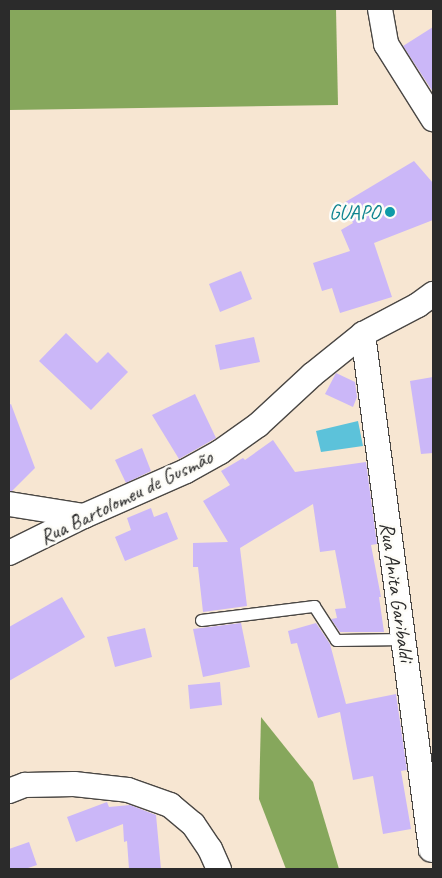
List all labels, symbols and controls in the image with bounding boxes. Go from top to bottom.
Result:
place label: GUAPO [329,199,380,225]
marker: GUAPO [384,206,396,218]
street label: Rua Bartolomeu de Gusmão [35,444,217,550]
street label: Rua Anita Garibaldi [375,521,419,663]

